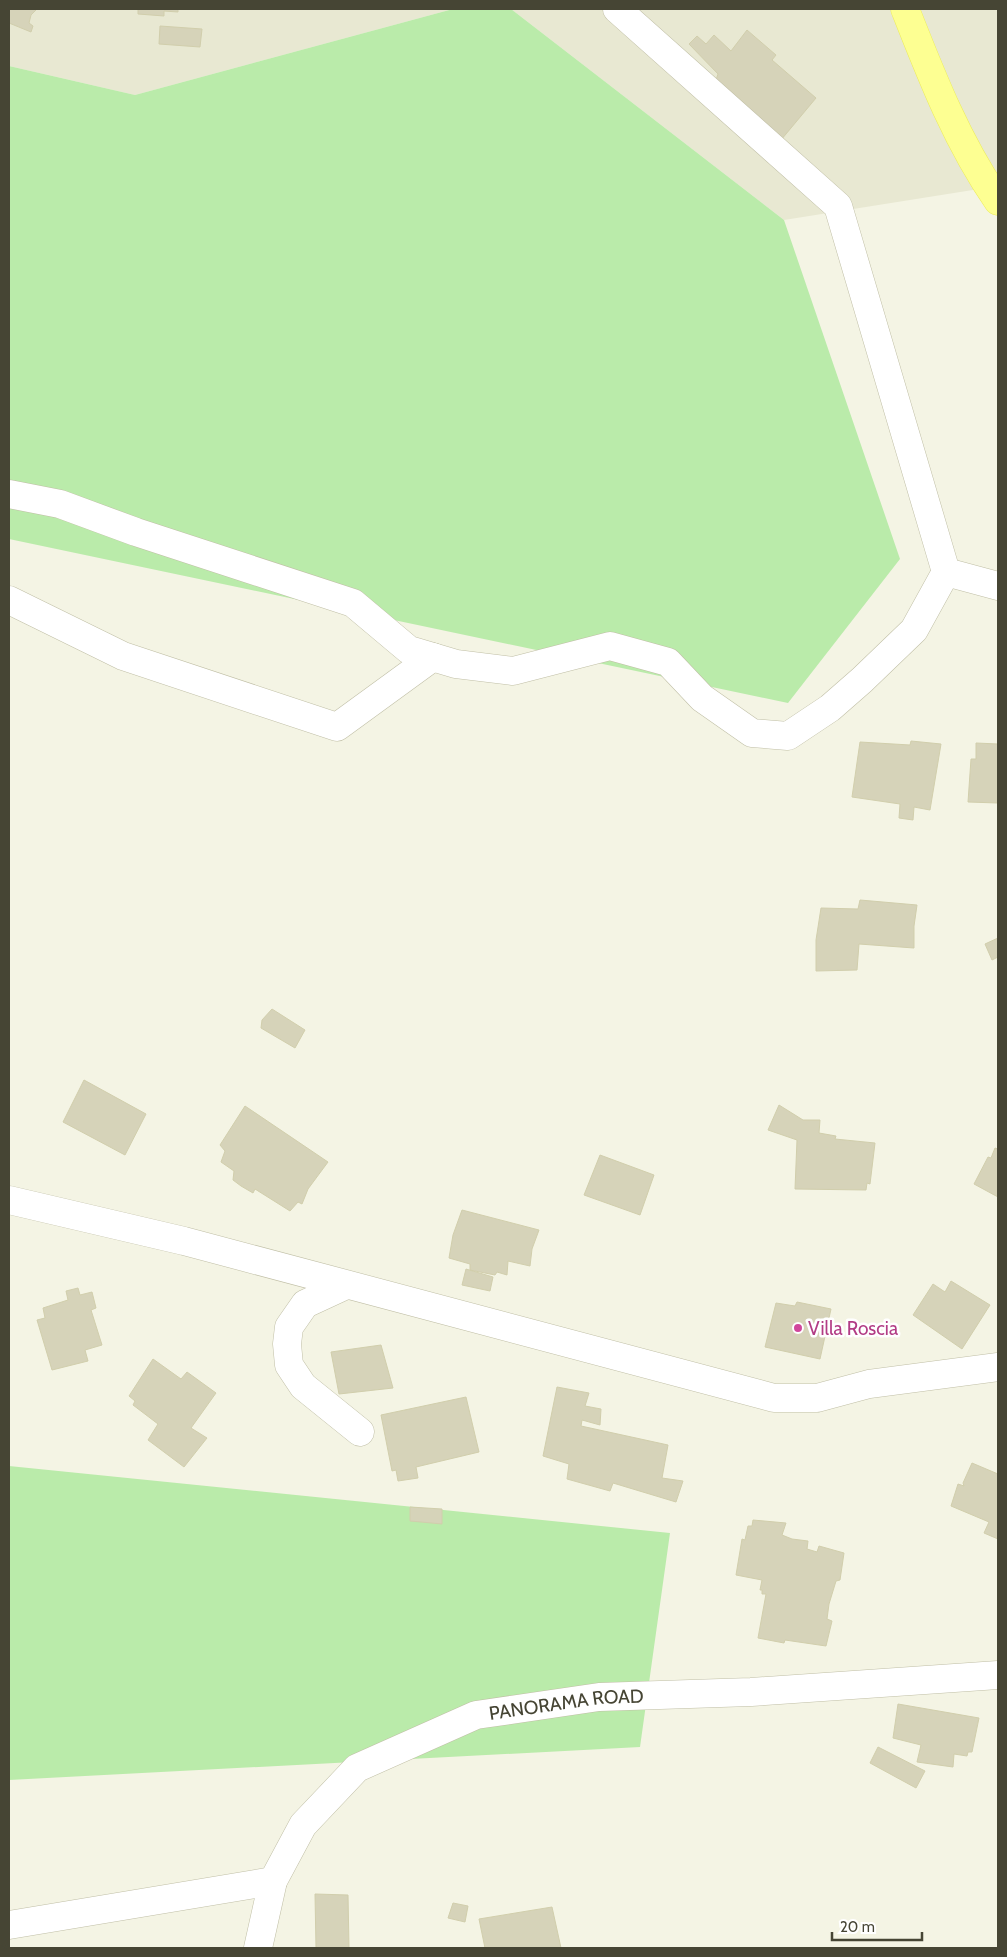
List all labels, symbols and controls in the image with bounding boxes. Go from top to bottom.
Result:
place label: Villa Roscia [808,1317,898,1340]
marker: Villa Roscia [792,1322,804,1334]
street label: PANORAMA ROAD [487,1685,644,1725]
scale bar [832,1910,922,1942]
text: 20 m [840,1918,875,1936]

